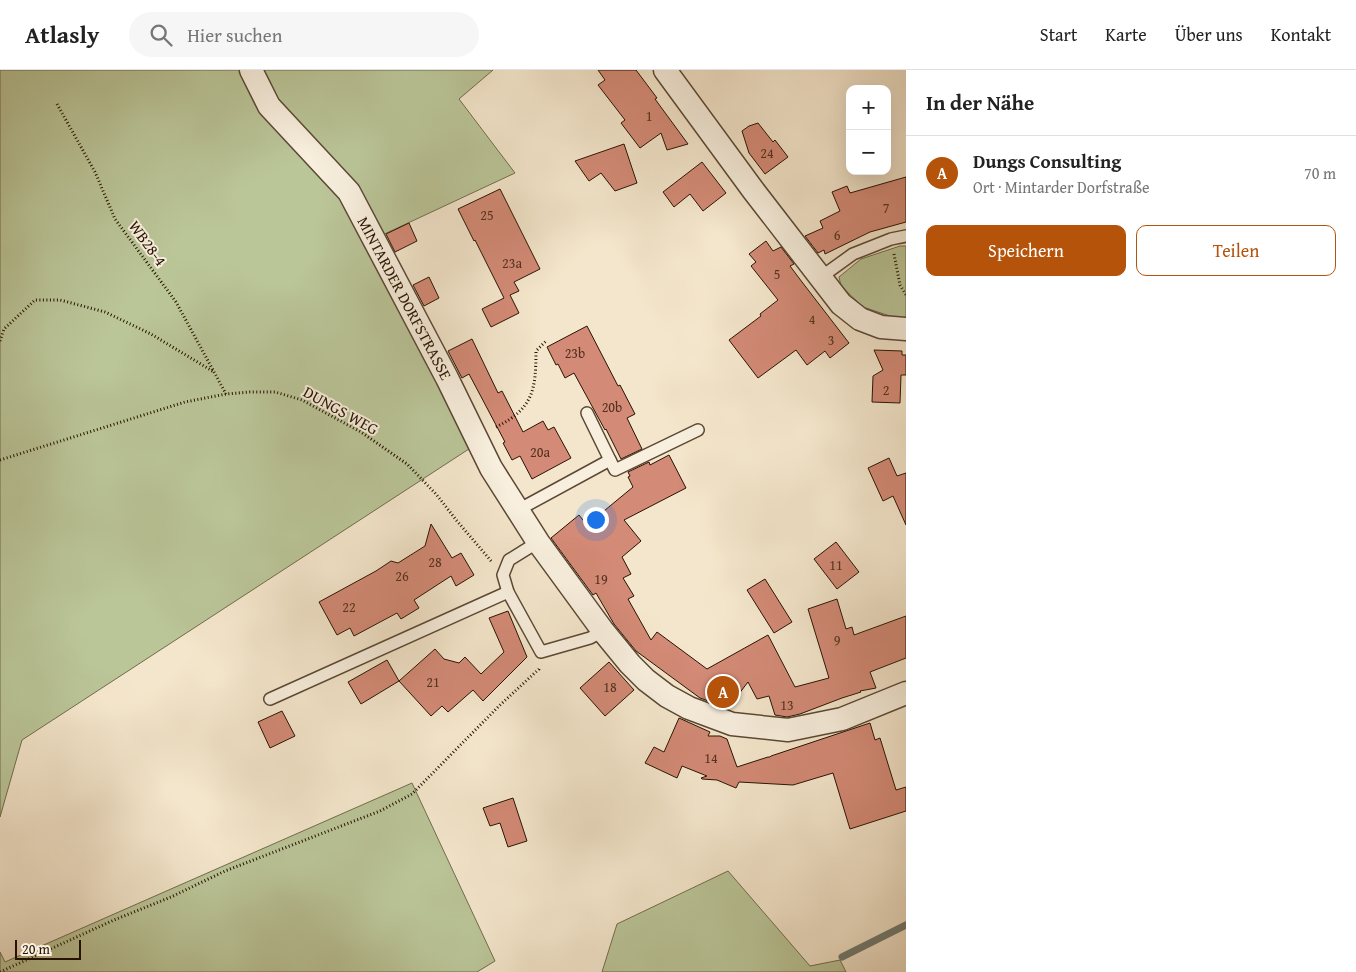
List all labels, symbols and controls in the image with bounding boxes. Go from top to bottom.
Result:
search box [129,12,479,57]
text: Atlasly [25,17,99,52]
icon: search [147,21,175,49]
text: Hier suchen [187,21,282,49]
text: Start [1040,21,1077,48]
text: Karte [1105,21,1147,48]
text: Über uns [1175,21,1243,48]
text: Kontakt [1271,21,1331,48]
map controls [846,85,891,175]
button: + [846,85,891,130]
text: In der Nähe [926,87,1034,118]
house number: 1 [646,106,652,126]
button: − [846,130,891,175]
house number: 24 [760,143,774,163]
text: Dungs Consulting [973,147,1121,175]
text: A [937,161,947,185]
text: 70 m [1304,161,1336,185]
text: Ort · Mintarder Dorfstraße [973,175,1150,199]
house number: 7 [883,198,890,218]
house number: 25 [480,205,494,225]
street label: MINTARDER DORFSTRASSE [352,212,458,384]
street label: WB28-4 [123,215,173,271]
house number: 6 [834,225,841,245]
button: Speichern [926,225,1126,276]
button: Teilen [1136,225,1336,276]
house number: 23a [502,253,522,273]
house number: 5 [774,264,780,284]
house number: 4 [809,309,816,329]
house number: 3 [828,330,834,350]
house number: 23b [565,343,585,363]
street label: DUNGS WEG [299,379,383,441]
house number: 2 [883,380,889,400]
house number: 20b [602,397,622,417]
house number: 20a [530,442,550,462]
your location [583,507,609,533]
house number: 28 [428,552,442,572]
house number: 11 [829,555,843,575]
house number: 26 [395,566,409,586]
house number: 19 [594,569,608,589]
house number: 22 [342,597,356,617]
house number: 9 [834,630,841,650]
house number: 21 [426,672,440,692]
pin: A [707,673,739,711]
house number: 18 [603,677,617,697]
house number: 13 [780,695,794,715]
house number: 14 [704,748,718,768]
scale bar [15,937,81,960]
text: 20 m [22,939,50,959]

